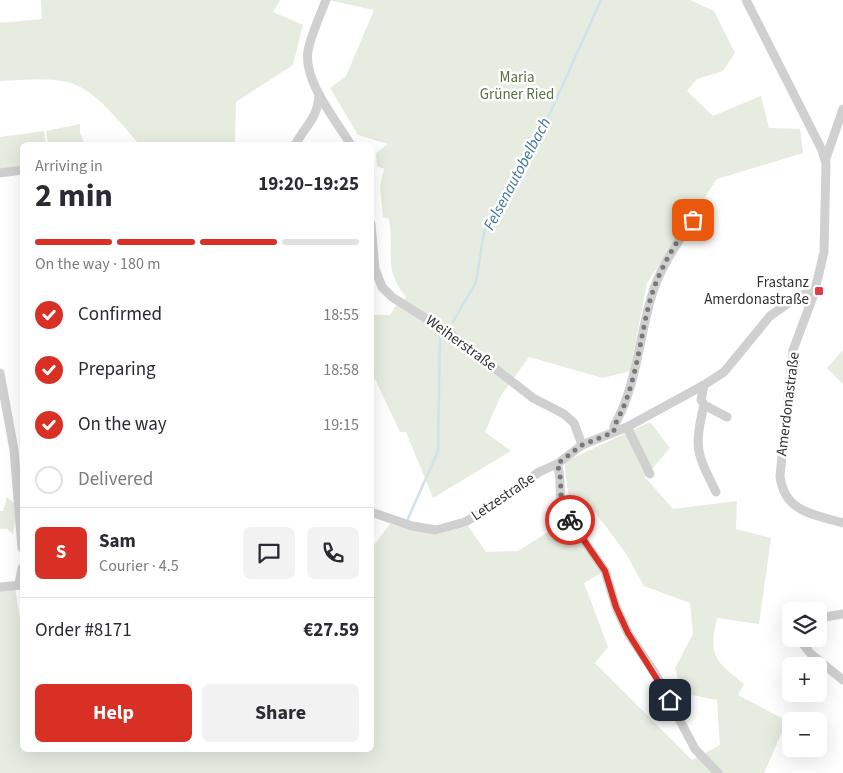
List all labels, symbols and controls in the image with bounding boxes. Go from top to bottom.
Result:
park label: Maria Grüner Ried [480,67,554,105]
water label: Felsenautobelbach [478,114,556,234]
text: Arriving in [35,155,103,177]
text: 19:20–19:25 [258,171,359,198]
text: 2 min [35,173,113,219]
pin [672,199,714,241]
icon: bag [679,206,707,234]
text: On the way · 180 m [35,253,160,275]
place label: Frastanz Amerdonastraße [704,272,809,310]
marker: Frastanz Amerdonastraße [813,285,825,297]
icon: check [35,301,63,329]
text: Confirmed [78,301,162,328]
text: 18:55 [323,304,359,326]
street label: Weiherstraße [421,310,501,376]
street label: Amerdonastraße [771,351,805,457]
icon: check [35,356,63,384]
text: Preparing [78,356,156,383]
text: 18:58 [323,359,359,381]
icon: check [35,411,63,439]
text: On the way [78,411,167,438]
text: 19:15 [323,414,359,436]
text: Delivered [78,466,153,493]
street label: Letzestraße [467,468,539,526]
courier [545,495,595,545]
icon: bike [556,506,584,534]
button: chat [243,527,295,579]
button: phone [307,527,359,579]
text: Sam [99,528,136,555]
text: S [56,539,66,566]
text: Courier · 4.5 [99,555,179,577]
map controls [782,602,827,757]
button: layers [782,602,827,647]
text: Order #8171 [35,617,132,644]
text: €27.59 [303,617,359,644]
button: + [782,657,827,702]
pin [649,679,691,721]
button: Help [35,684,192,742]
button: Share [202,684,359,742]
icon: home [656,686,684,714]
button: − [782,712,827,757]

